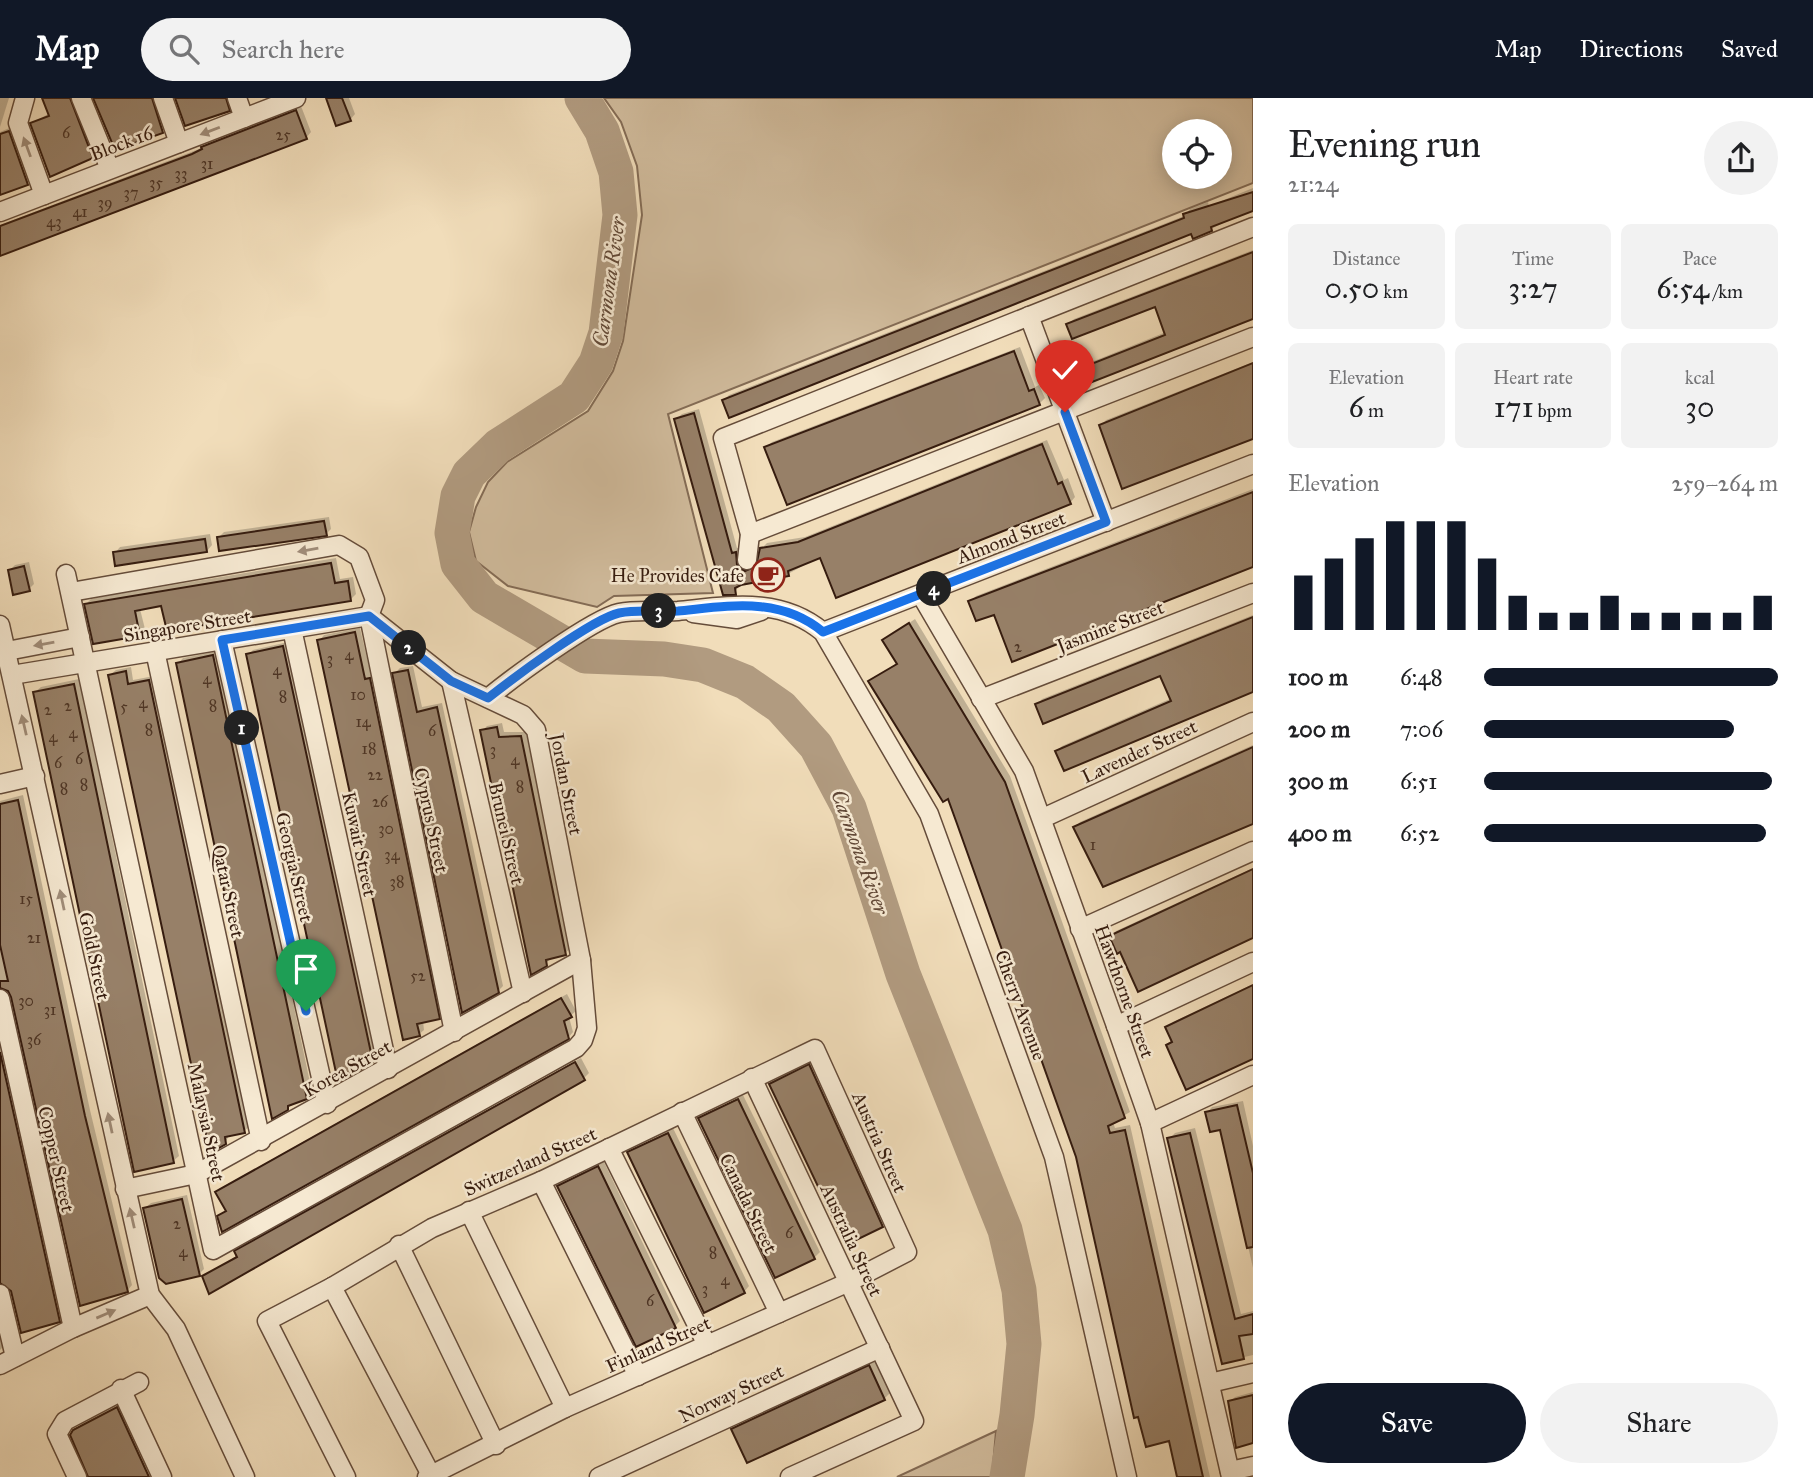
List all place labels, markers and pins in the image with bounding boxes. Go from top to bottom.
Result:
pin [1035,340,1095,412]
cafe icon: He Provides Cafe [749,556,787,594]
place label: He Provides Cafe [610,564,744,587]
pin: 4 [916,572,951,606]
pin: 3 [642,594,676,628]
pin: 2 [392,630,426,666]
pin: 1 [224,710,260,746]
pin [276,939,336,1011]

